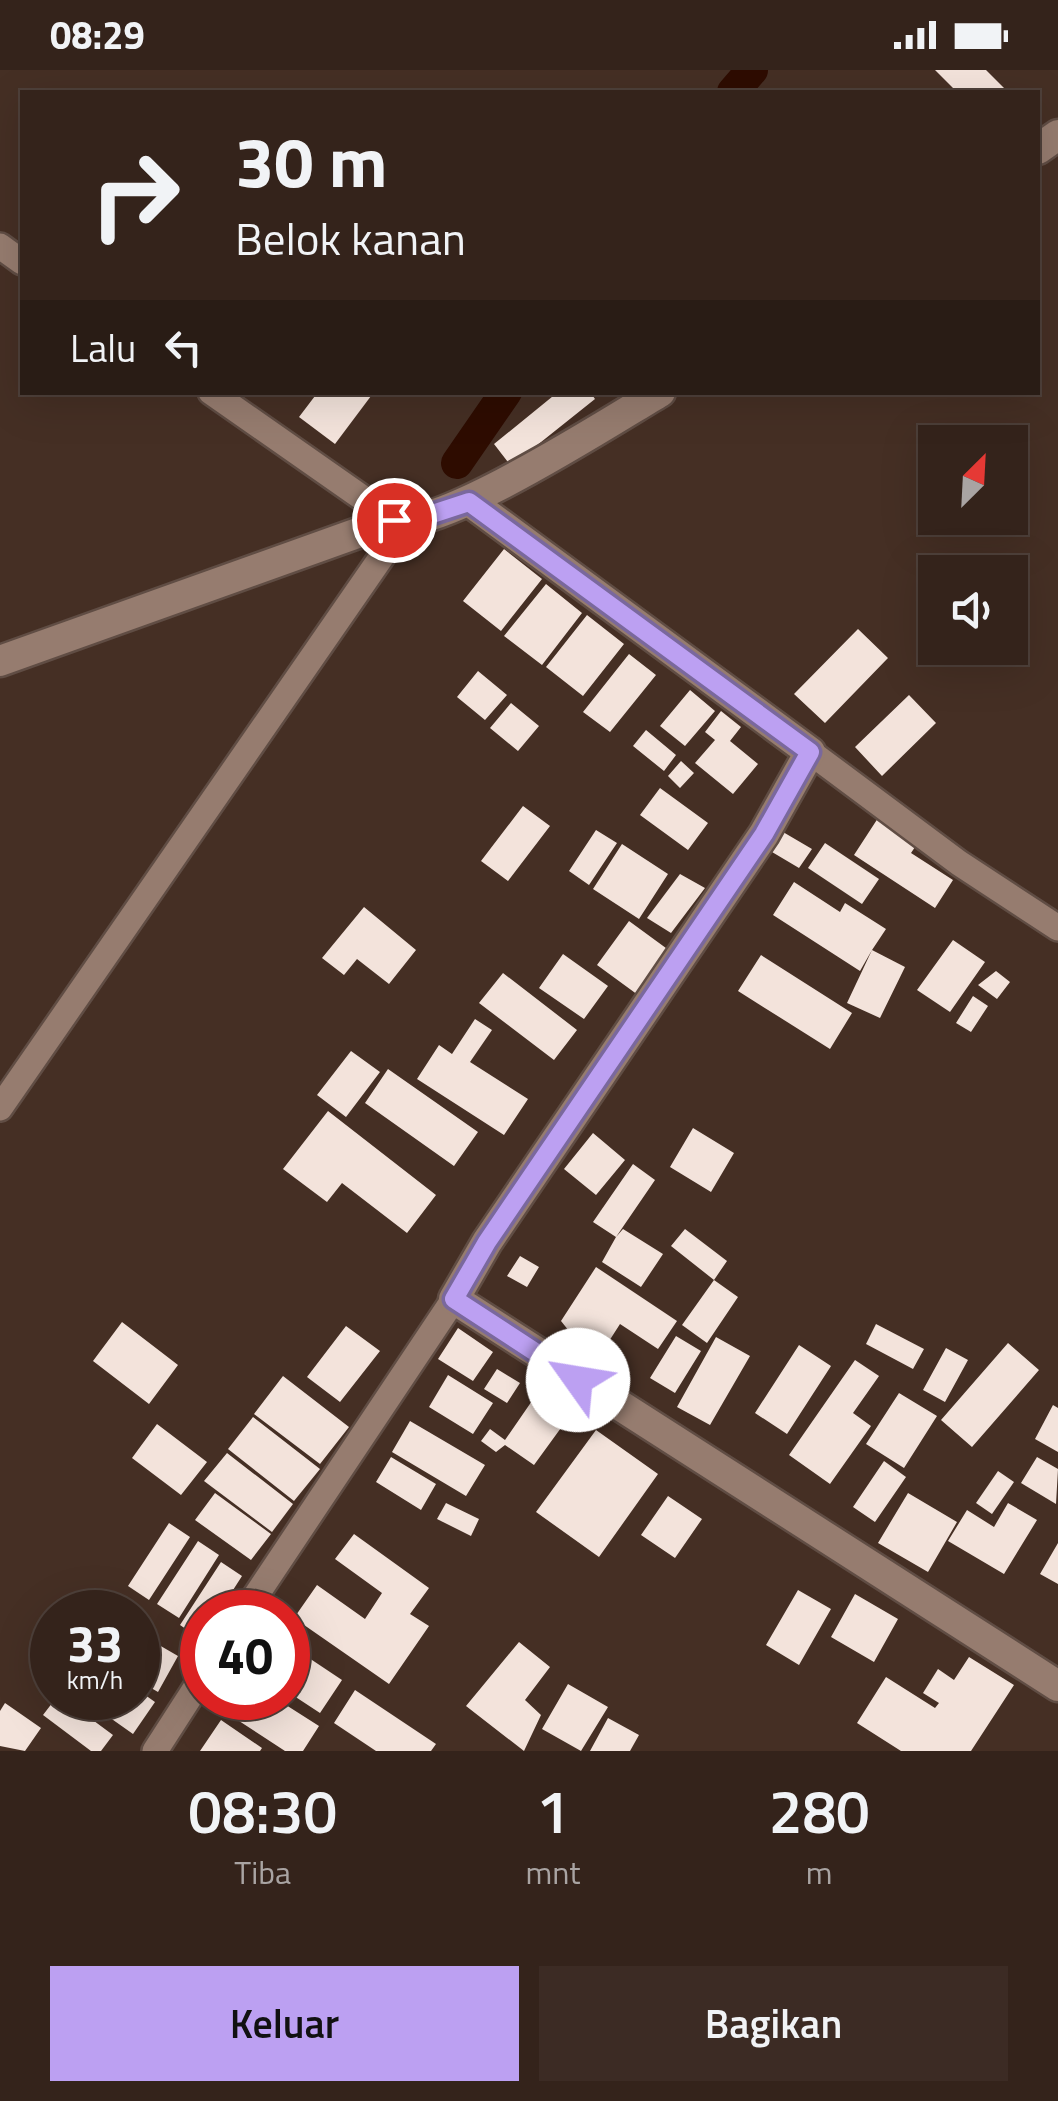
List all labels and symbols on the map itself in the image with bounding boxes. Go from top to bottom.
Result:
north arrow [918,425,1028,535]
pin [352,478,437,563]
position arrow [526,1328,630,1432]
speed limit sign: 40 [180,1590,310,1720]

